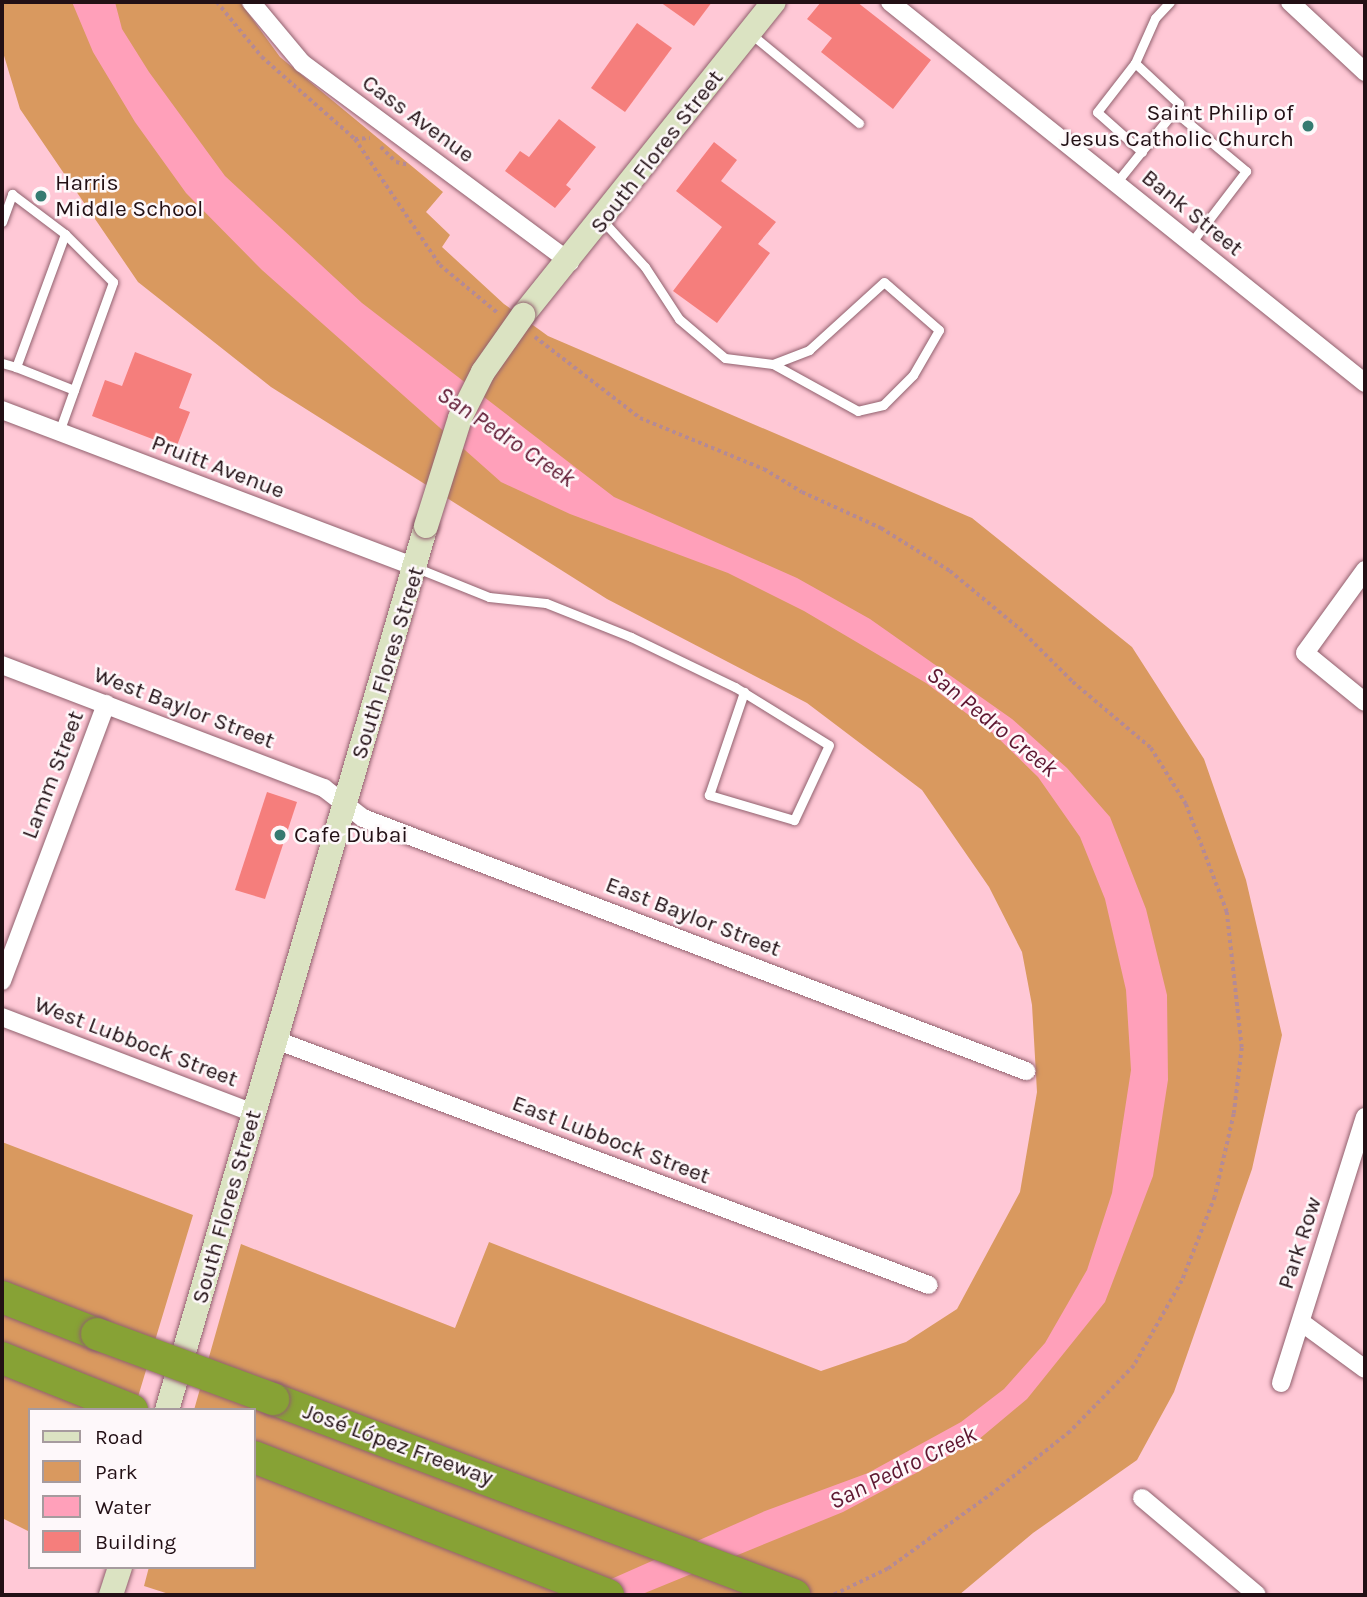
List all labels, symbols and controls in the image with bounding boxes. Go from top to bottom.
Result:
street label: South Flores Street [584,65,730,239]
street label: Cass Avenue [356,69,480,169]
place label: Saint Philip of Jesus Catholic Church [1061,99,1294,153]
marker: Saint Philip of Jesus Catholic Church [1300,118,1316,134]
street label: Bank Street [1136,164,1248,262]
place label: Harris Middle School [55,169,204,223]
marker: Harris Middle School [33,188,49,204]
water label: San Pedro Creek [432,380,580,494]
street label: Pruitt Avenue [148,429,288,505]
street label: South Flores Street [346,563,430,763]
water label: San Pedro Creek [921,660,1063,784]
street label: West Baylor Street [90,661,278,755]
street label: Lamm Street [16,707,90,843]
place label: Cafe Dubai [294,821,408,849]
marker: Cafe Dubai [272,827,288,843]
street label: East Baylor Street [602,871,784,963]
street label: West Lubbock Street [30,990,242,1094]
street label: East Lubbock Street [508,1090,714,1190]
street label: South Flores Street [186,1107,268,1307]
street label: Park Row [1272,1193,1328,1293]
street label: José López Freeway [299,1398,497,1492]
legend [28,1408,256,1569]
water label: San Pedro Creek [825,1420,981,1516]
text: Road [95,1425,143,1449]
text: Park [95,1460,138,1484]
text: Water [95,1495,151,1519]
text: Building [95,1530,176,1554]

